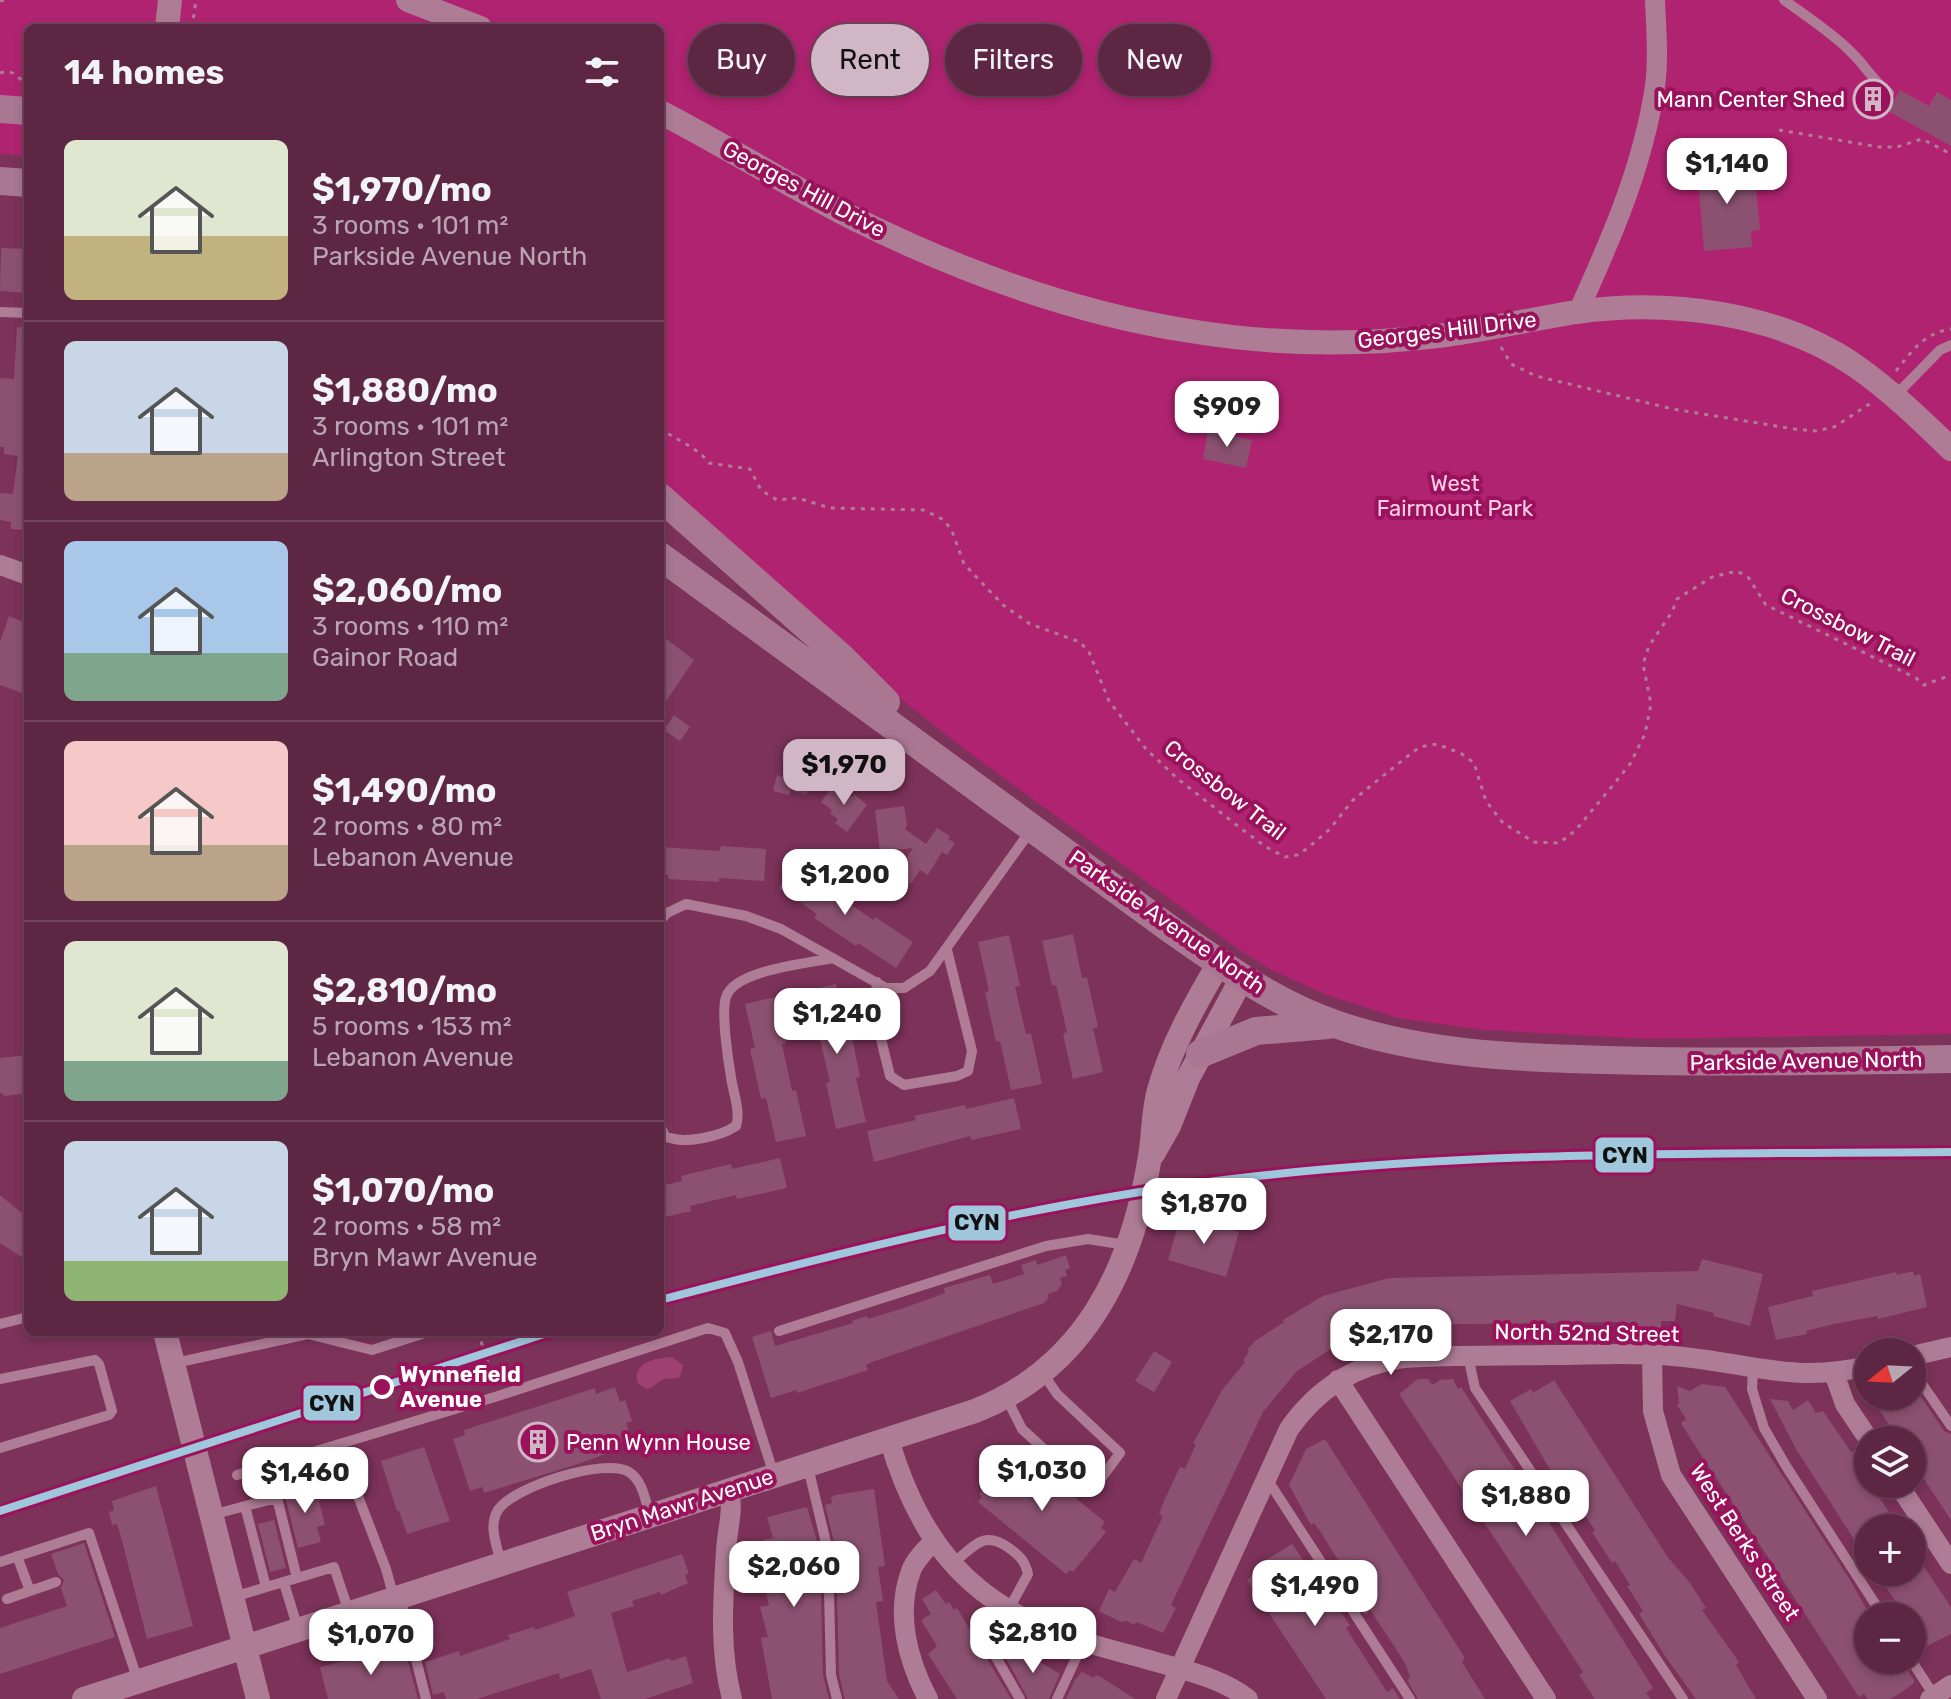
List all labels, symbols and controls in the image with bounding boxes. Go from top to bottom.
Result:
chip: Buy [688,24,795,96]
chip: Rent [811,24,929,96]
chip: Filters [945,24,1082,96]
chip: New [1098,24,1211,96]
icon: filters [580,50,624,94]
text: 14 homes [64,52,224,93]
building icon: Mann Center Shed [1852,78,1894,120]
place label: Mann Center Shed [1657,86,1845,113]
street label: Georges Hill Drive [718,135,890,243]
pin: $1,140 [1662,138,1792,206]
text: $1,140 [1685,148,1769,179]
text: $1,970/mo [312,169,492,210]
icon: home [128,172,224,268]
text: 3 rooms · 101 m² [312,210,508,241]
text: Parkside Avenue North [312,241,587,272]
street label: Georges Hill Drive [1356,306,1538,354]
text: $1,880/mo [312,370,498,411]
icon: home [128,373,224,469]
pin: $909 [1180,381,1274,449]
text: $909 [1193,391,1261,422]
text: 3 rooms · 101 m² [312,411,508,442]
text: Arlington Street [312,442,506,473]
park label: West Fairmount Park [1377,470,1534,522]
text: $2,060/mo [312,570,502,611]
icon: home [128,573,224,669]
street label: Crossbow Trail [1776,582,1920,672]
text: 3 rooms · 110 m² [312,611,508,642]
text: Gainor Road [312,642,458,673]
street label: Crossbow Trail [1159,734,1291,846]
pin: $1,970 [779,739,909,807]
text: $1,970 [801,749,887,780]
text: $1,490/mo [312,770,497,811]
icon: home [128,773,224,869]
text: 2 rooms · 80 m² [312,811,502,842]
text: Lebanon Avenue [312,842,514,873]
street label: Parkside Avenue North [1064,844,1270,1000]
pin: $1,200 [780,849,910,917]
text: $1,200 [800,859,890,890]
text: $2,810/mo [312,970,497,1011]
icon: home [128,973,224,1069]
pin: $1,240 [772,988,902,1056]
text: $1,240 [792,998,882,1029]
text: 5 rooms · 153 m² [312,1011,512,1042]
text: Lebanon Avenue [312,1042,514,1073]
street label: Parkside Avenue North [1689,1045,1923,1077]
line badge: CYN [1594,1136,1655,1174]
text: CYN [1602,1142,1648,1169]
text: $1,070/mo [312,1170,494,1211]
icon: home [128,1173,224,1269]
pin: $1,870 [1139,1178,1269,1246]
text: $1,870 [1160,1188,1248,1219]
line badge: CYN [947,1204,1007,1242]
text: CYN [954,1209,1000,1236]
text: 2 rooms · 58 m² [312,1211,501,1242]
text: Bryn Mawr Avenue [312,1242,538,1273]
pin: $2,170 [1326,1309,1456,1377]
street label: North 52nd Street [1494,1318,1680,1348]
text: $2,170 [1348,1319,1434,1350]
north arrow [1854,1338,1926,1410]
map controls [1854,1338,1926,1674]
place label: Wynnefield Avenue [400,1361,521,1413]
marker: Wynnefield Avenue [371,1376,393,1398]
line badge: CYN [302,1384,362,1422]
text: CYN [309,1390,355,1417]
building icon: Penn Wynn House [517,1421,559,1463]
button: layers [1854,1426,1926,1498]
place label: Penn Wynn House [566,1429,751,1456]
pin: $1,030 [977,1445,1107,1513]
pin: $1,460 [240,1447,370,1515]
text: $1,030 [997,1455,1087,1486]
text: $1,460 [260,1457,350,1488]
street label: West Berks Street [1684,1459,1806,1626]
street label: Bryn Mawr Avenue [587,1463,777,1547]
pin: $1,880 [1461,1470,1591,1538]
text: $1,880 [1481,1480,1571,1511]
button: + [1854,1514,1926,1586]
pin: $2,060 [729,1541,859,1609]
text: $2,060 [747,1551,841,1582]
pin: $1,490 [1250,1560,1380,1628]
text: $1,490 [1270,1570,1360,1601]
button: − [1854,1602,1926,1674]
pin: $2,810 [968,1607,1098,1675]
pin: $1,070 [306,1609,436,1677]
text: $2,810 [988,1617,1078,1648]
text: $1,070 [327,1619,415,1650]

